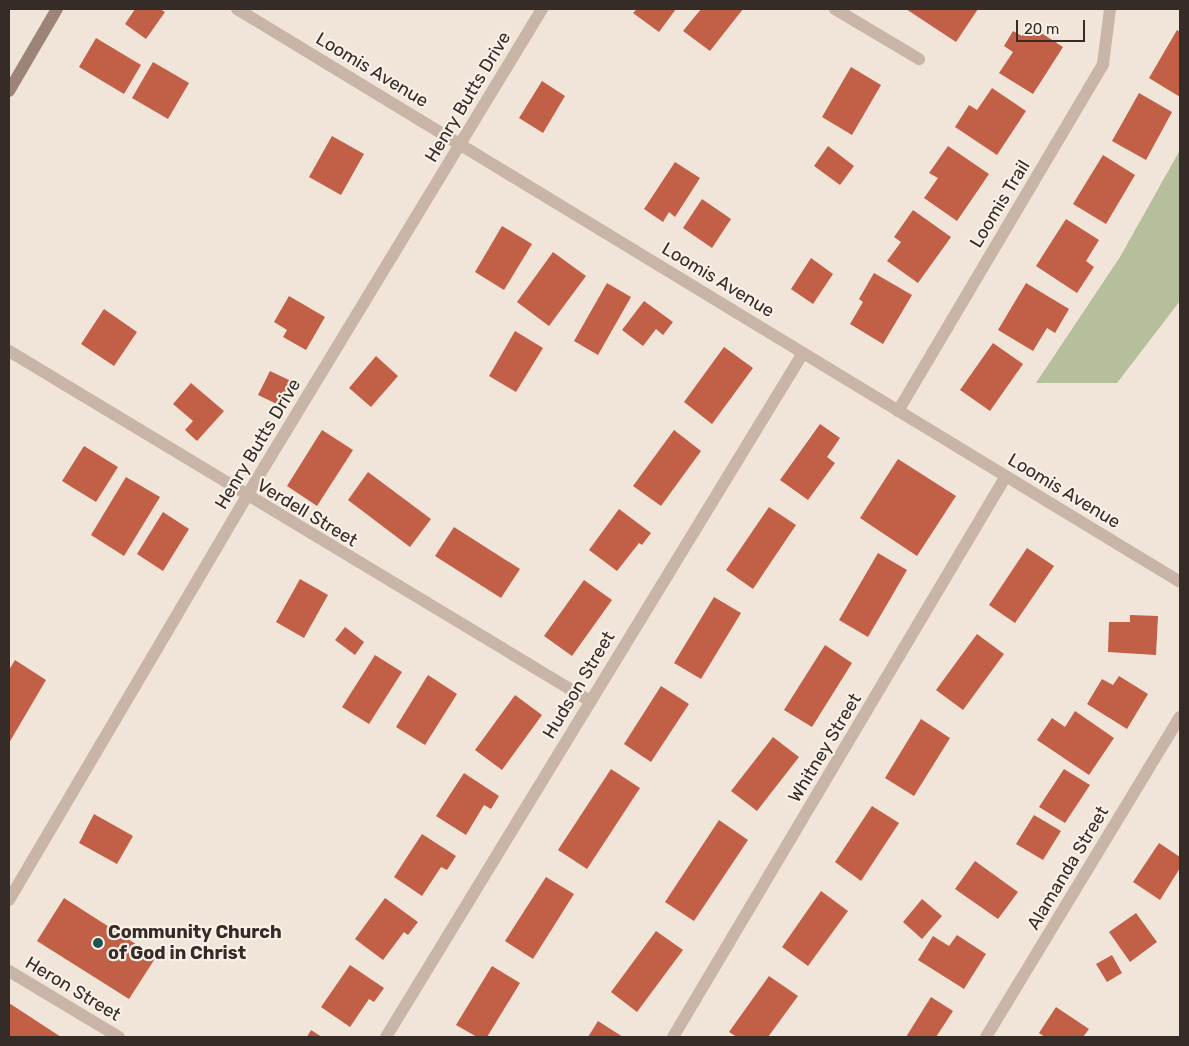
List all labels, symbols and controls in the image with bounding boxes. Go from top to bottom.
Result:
scale bar [1019,10,1088,42]
text: 20 m [1024,20,1059,38]
street label: Loomis Avenue [312,28,432,112]
street label: Henry Butts Drive [420,28,516,166]
street label: Loomis Trail [965,156,1035,252]
street label: Loomis Avenue [658,238,778,322]
street label: Henry Butts Drive [210,375,306,513]
street label: Loomis Avenue [1004,449,1124,533]
street label: Verdell Street [253,474,361,552]
street label: Hudson Street [539,627,619,743]
street label: Whitney Street [784,689,866,807]
street label: Alamanda Street [1023,802,1113,934]
place label: Community Church of God in Christ [108,922,282,964]
marker: Community Church of God in Christ [92,937,104,949]
street label: Heron Street [21,952,125,1026]

